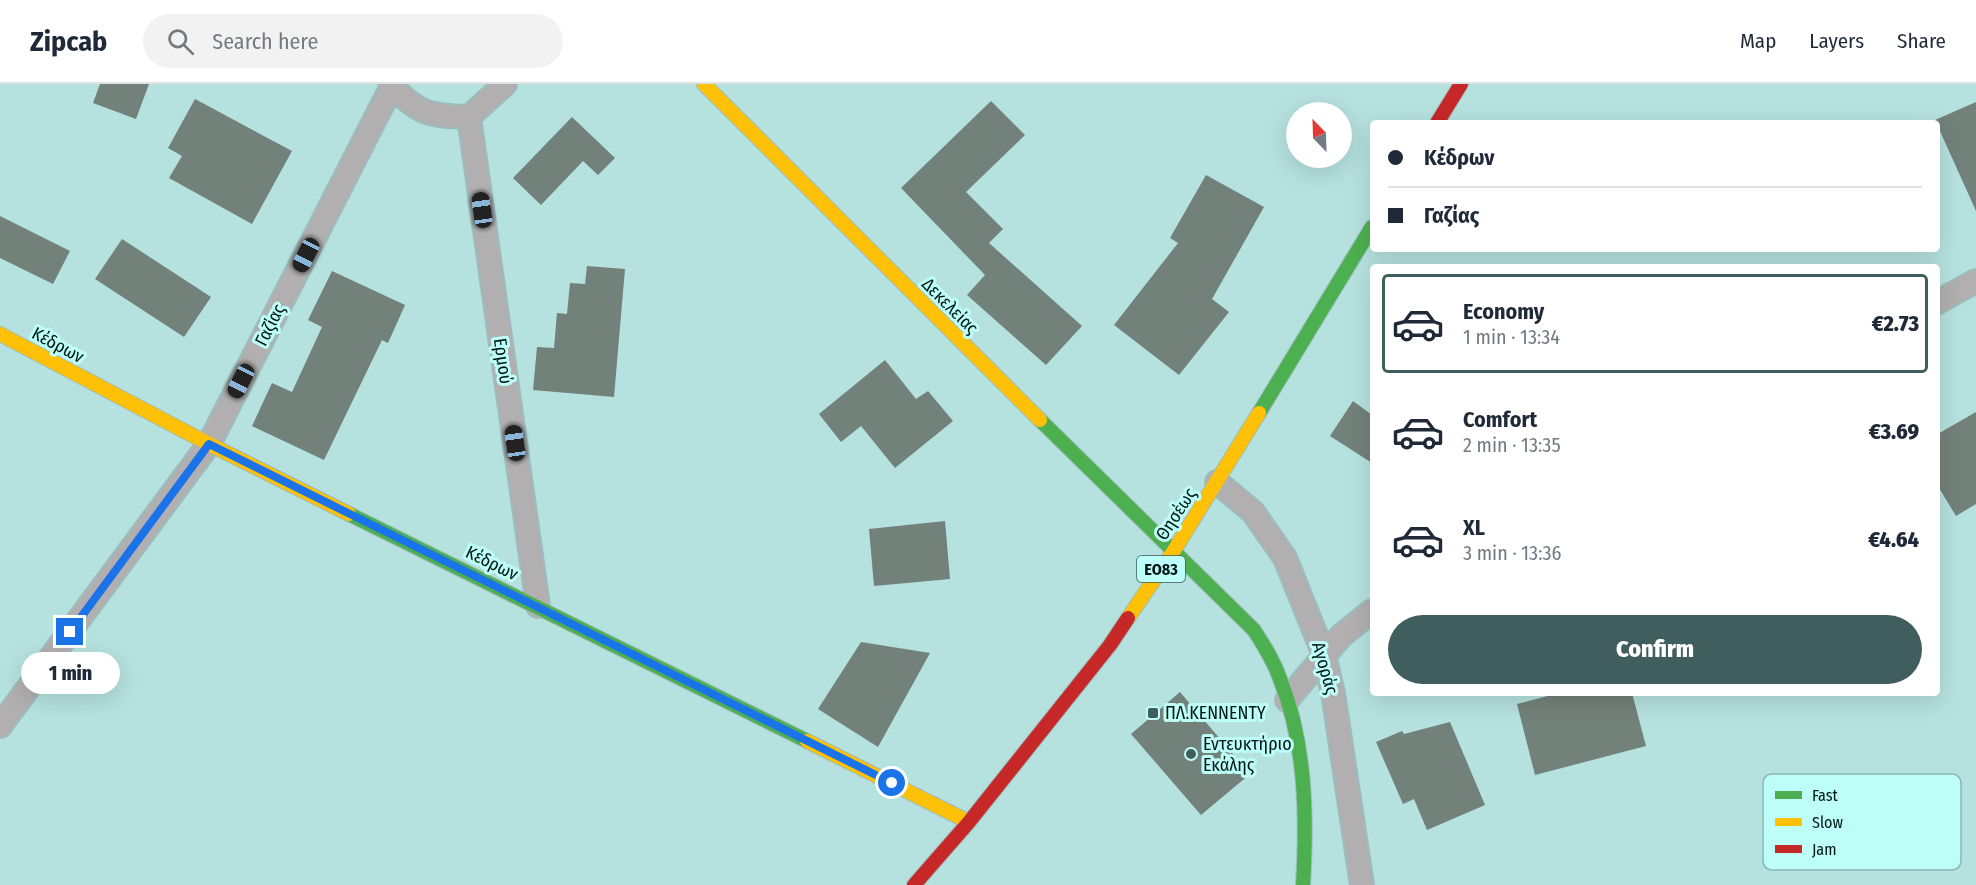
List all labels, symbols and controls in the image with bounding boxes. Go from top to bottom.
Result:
search box [143,14,563,68]
text: Zipcab [30,25,107,58]
icon: search [164,25,197,58]
text: Search here [212,28,318,55]
text: Map [1740,28,1776,54]
text: Layers [1809,28,1864,54]
text: Share [1897,28,1946,54]
north arrow [1286,102,1352,168]
map controls [1286,102,1352,168]
text: Κέδρων [1424,144,1494,171]
car [471,191,493,229]
text: Γαζίας [1424,202,1479,229]
car [290,235,322,275]
street label: Δεκελείας [917,273,983,339]
icon: car [1391,297,1445,351]
text: Economy [1463,298,1544,325]
street label: Γαζίας [250,300,290,350]
text: €2.73 [1872,310,1919,337]
street label: Κέδρων [28,322,88,368]
text: 1 min · 13:34 [1463,325,1560,349]
street label: Ερμού [489,337,517,385]
car [225,361,257,401]
icon: car [1391,405,1445,459]
text: Comfort [1463,406,1537,433]
text: €3.69 [1869,418,1919,445]
car [504,424,526,462]
text: 2 min · 13:35 [1463,433,1561,457]
street label: Θησέως [1151,483,1201,544]
icon: car [1391,513,1445,567]
text: XL [1463,514,1485,541]
text: €4.64 [1868,526,1919,553]
street label: Κέδρων [462,541,522,585]
text: 3 min · 13:36 [1463,541,1562,565]
road number: ΕΟ83 [1137,556,1185,582]
button: Confirm [1388,615,1922,684]
route end [56,618,83,645]
street label: Αγοράς [1307,639,1343,697]
callout: 1 min [20,653,119,695]
text: 1 min [49,661,92,685]
place label: ΠΛ.ΚΕΝΝΕΝΤΥ [1165,702,1266,724]
marker: ΠΛ.ΚΕΝΝΕΝΤΥ [1146,706,1160,720]
place label: Εντευκτήριο Εκάλης [1203,733,1292,776]
marker: Εντευκτήριο Εκάλης [1184,747,1198,761]
route start [878,769,905,796]
legend [1763,774,1961,870]
text: Fast [1812,786,1839,805]
text: Slow [1812,813,1843,832]
text: Jam [1812,840,1837,859]

